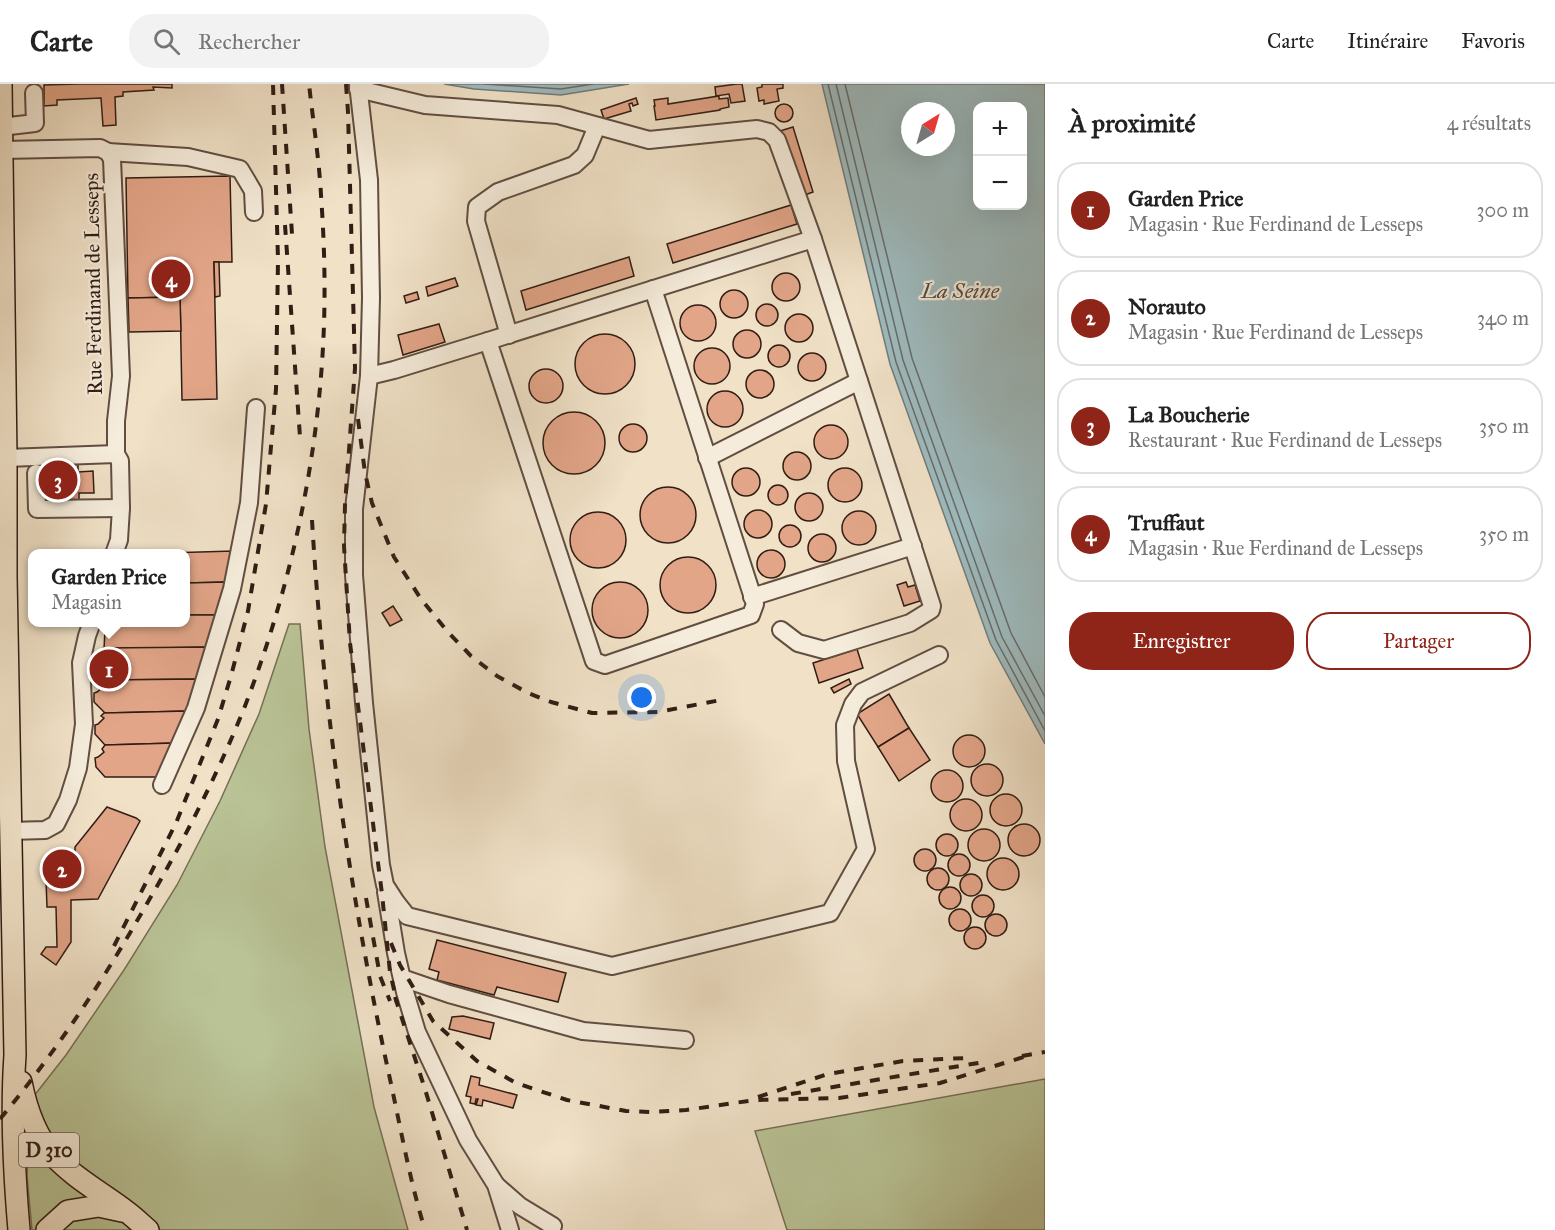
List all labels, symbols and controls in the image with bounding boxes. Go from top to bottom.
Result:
search box [129,14,549,68]
text: Carte [30,24,93,59]
icon: search [150,25,183,58]
text: Rechercher [198,28,300,55]
text: Carte [1267,28,1314,54]
text: Itinéraire [1347,28,1428,54]
text: Favoris [1461,28,1525,54]
north arrow [901,102,955,156]
map controls [973,102,1027,210]
button: + [973,102,1027,156]
text: À proximité [1069,107,1195,139]
text: 4 résultats [1447,111,1531,135]
button: − [973,156,1027,210]
street label: Rue Ferdinand de Lesseps [78,173,108,395]
text: Garden Price [1128,185,1244,212]
text: 1 [1087,198,1094,222]
text: 300 m [1477,198,1529,222]
text: Magasin · Rue Ferdinand de Lesseps [1128,212,1423,236]
pin: 4 [152,256,190,302]
water label: La Seine [920,277,1000,304]
text: Norauto [1128,293,1206,320]
text: 2 [1086,306,1095,330]
text: 340 m [1477,306,1529,330]
text: Magasin · Rue Ferdinand de Lesseps [1128,320,1423,344]
text: La Boucherie [1128,401,1250,428]
text: 3 [1087,414,1095,438]
text: 350 m [1479,414,1529,438]
text: Restaurant · Rue Ferdinand de Lesseps [1128,428,1442,452]
pin: 3 [38,458,78,502]
text: Truffaut [1128,509,1205,536]
text: 4 [1085,522,1096,546]
text: 350 m [1479,522,1529,546]
text: Magasin · Rue Ferdinand de Lesseps [1128,536,1423,560]
popup [28,549,190,627]
text: Garden Price [51,563,167,590]
text: Magasin [51,590,122,614]
button: Enregistrer [1069,612,1294,670]
button: Partager [1306,612,1531,670]
pin: 1 [90,646,128,692]
your location [627,683,656,712]
pin: 2 [42,846,82,892]
road number: D 310 [19,1133,79,1167]

